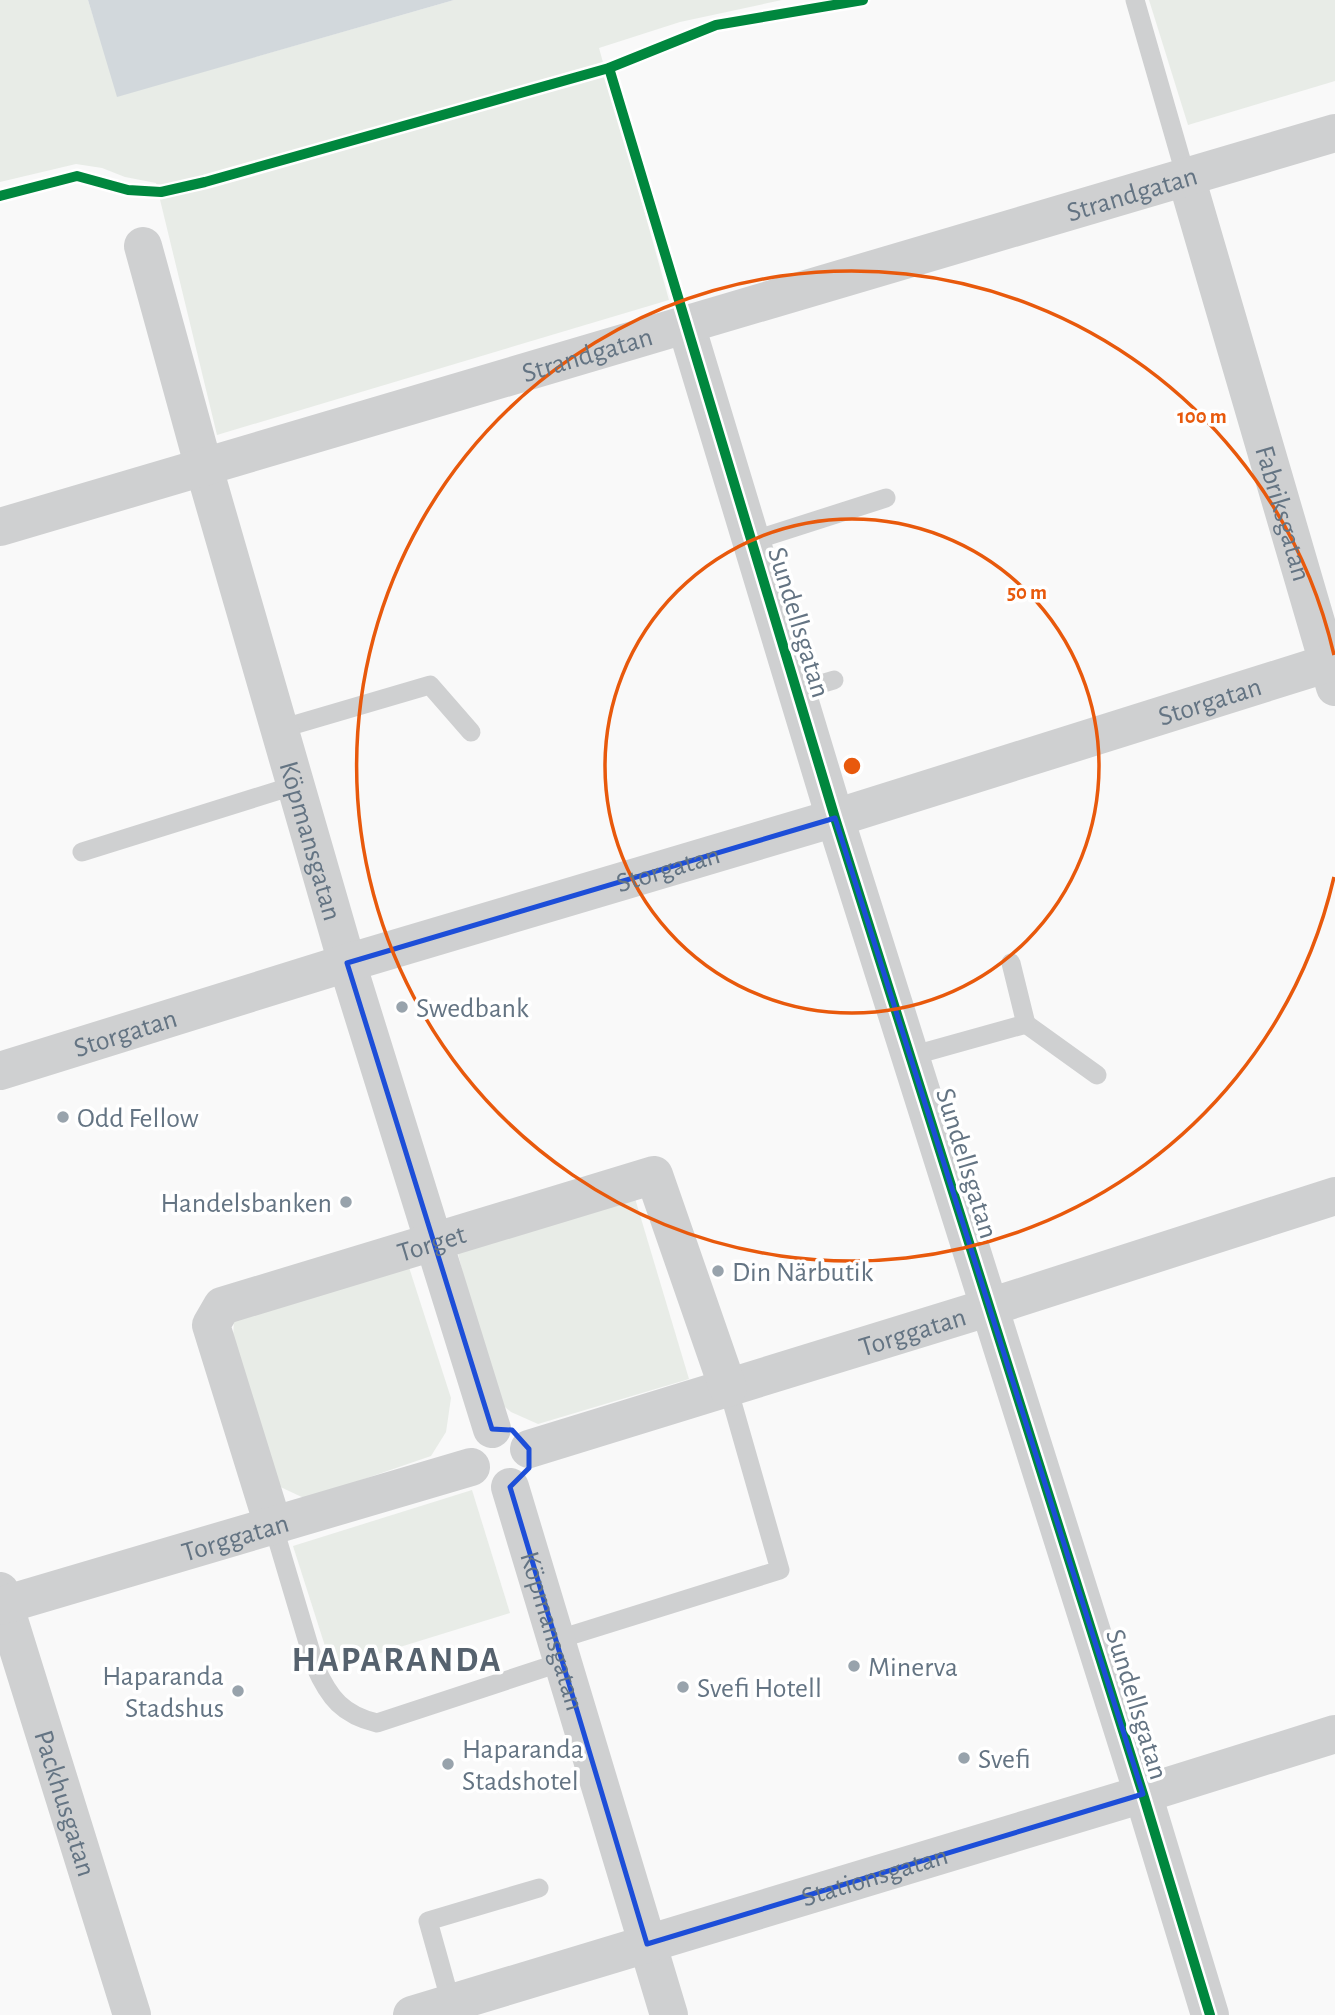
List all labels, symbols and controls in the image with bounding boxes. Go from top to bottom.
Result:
street label: Strandgatan [1064,162,1201,227]
street label: Strandgatan [519,323,656,388]
text: 100 m [1177,406,1227,427]
street label: Fabriksgatan [1249,443,1315,584]
street label: Sundellsgatan [762,544,834,701]
text: 50 m [1007,582,1047,603]
street label: Storgatan [1155,673,1265,732]
centre of rings [840,754,864,778]
street label: Köpmansgatan [273,758,346,924]
street label: Storgatan [613,841,723,898]
place label: Swedbank [416,995,529,1023]
marker: Swedbank [394,999,410,1015]
street label: Storgatan [71,1005,181,1063]
street label: Sundellsgatan [930,1085,1002,1242]
place label: Odd Fellow [77,1105,199,1133]
marker: Odd Fellow [55,1109,71,1125]
place label: Handelsbanken [160,1190,332,1218]
marker: Handelsbanken [338,1194,354,1210]
street label: Torget [394,1221,469,1268]
place label: Din Närbutik [732,1259,874,1287]
marker: Din Närbutik [710,1263,726,1279]
street label: Torggatan [856,1303,970,1362]
street label: Torggatan [179,1510,292,1568]
street label: Köpmansgatan [514,1548,588,1714]
street label: Sundellsgatan [1100,1626,1172,1783]
district label: HAPARANDA [291,1643,503,1678]
place label: Minerva [868,1654,958,1682]
marker: Minerva [846,1658,862,1674]
place label: Haparanda Stadshus [102,1663,224,1723]
place label: Svefi Hotell [697,1675,822,1703]
marker: Svefi Hotell [675,1679,691,1695]
marker: Haparanda Stadshus [230,1683,246,1699]
street label: Packhusgatan [28,1727,100,1880]
place label: Haparanda Stadshotel [462,1736,584,1796]
place label: Svefi [978,1746,1031,1774]
marker: Svefi [956,1750,972,1766]
marker: Haparanda Stadshotel [440,1756,456,1772]
street label: Stationsgatan [798,1842,951,1912]

